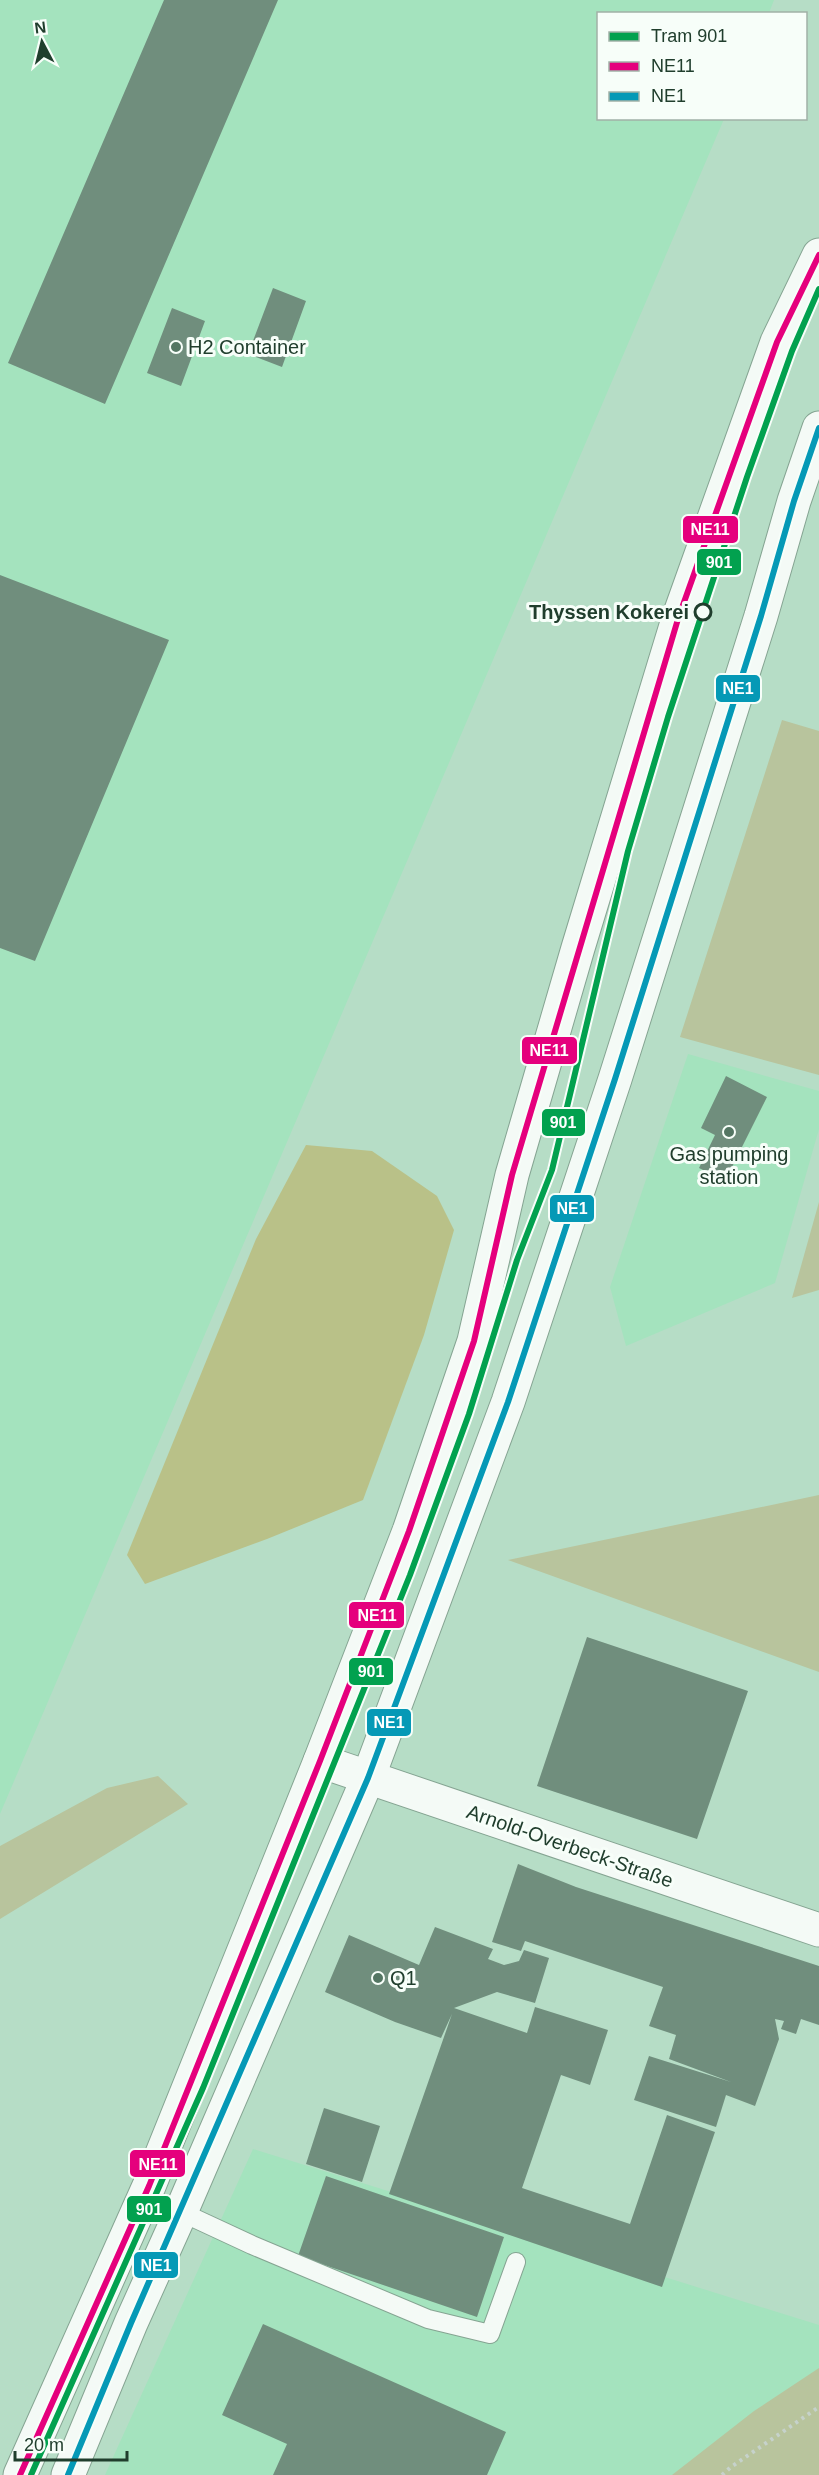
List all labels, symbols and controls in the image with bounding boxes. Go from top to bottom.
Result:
north arrow [12,12,72,72]
legend [597,12,807,120]
text: N [33,18,47,37]
text: Tram 901 [651,26,727,46]
text: NE11 [651,56,695,76]
text: NE1 [651,86,686,106]
place label: H2 Container [188,336,306,358]
marker: H2 Container [169,340,183,354]
line badge: NE11 [682,515,739,544]
text: NE11 [690,521,730,538]
line badge: 901 [696,548,742,576]
text: 901 [706,554,732,571]
place label: Thyssen Kokerei [529,601,689,623]
marker: Thyssen Kokerei [694,603,712,621]
line badge: NE1 [715,674,761,703]
text: NE1 [722,680,754,697]
line badge: NE11 [521,1036,578,1065]
text: NE11 [529,1042,569,1059]
line badge: 901 [541,1108,586,1137]
text: 901 [550,1114,576,1131]
marker: Gas pumping station [722,1125,736,1139]
place label: Gas pumping station [670,1143,788,1188]
line badge: NE1 [549,1194,595,1223]
text: NE1 [556,1200,588,1217]
line badge: NE11 [348,1601,405,1629]
text: NE11 [357,1607,397,1624]
line badge: 901 [348,1657,394,1686]
text: 901 [358,1663,384,1680]
line badge: NE1 [366,1708,412,1737]
text: NE1 [373,1714,405,1731]
street label: Arnold-Overbeck-Straße [464,1800,676,1892]
place label: Q1 [390,1967,417,1989]
marker: Q1 [371,1971,385,1985]
line badge: NE11 [129,2149,186,2178]
text: NE11 [138,2156,178,2173]
line badge: 901 [126,2195,172,2223]
text: 901 [136,2201,162,2218]
line badge: NE1 [133,2251,179,2279]
text: NE1 [140,2257,172,2274]
scale bar [15,2424,128,2462]
text: 20 m [24,2435,64,2455]

